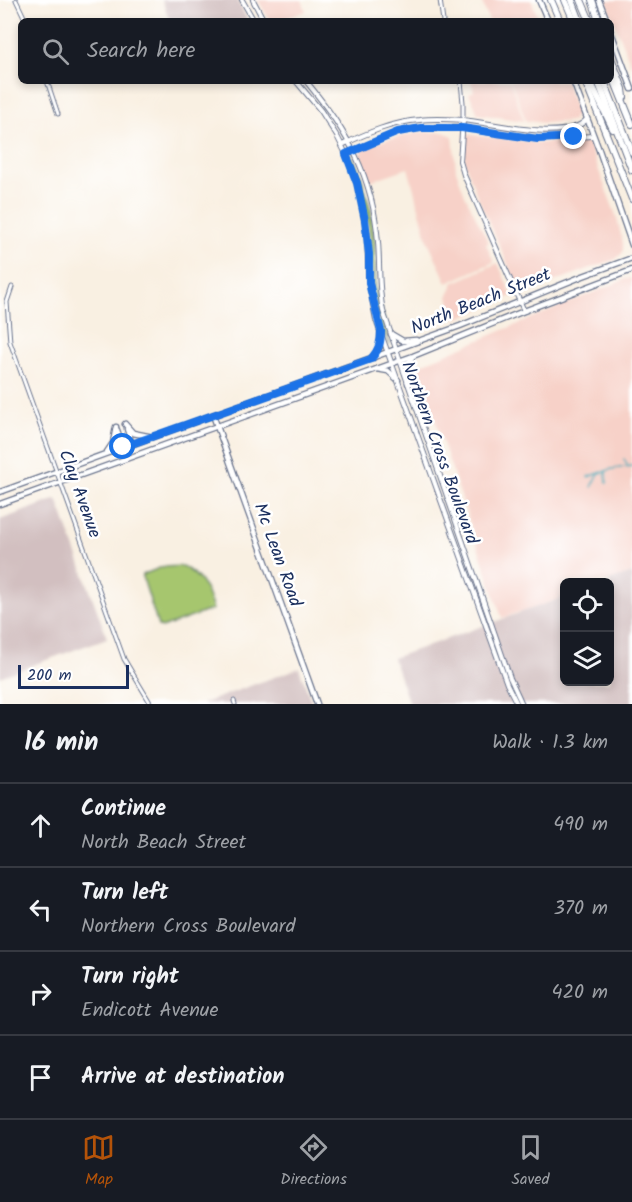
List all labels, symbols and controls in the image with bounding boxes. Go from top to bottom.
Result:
search box [18,18,614,84]
text: Search here [87,34,195,69]
icon: search [39,35,72,68]
route end [560,123,586,149]
street label: North Beach Street [407,260,556,343]
street label: Northern Cross Boulevard [392,357,486,550]
route start [109,433,135,459]
street label: Clay Avenue [50,446,108,542]
street label: Mc Lean Road [245,499,310,612]
map controls [560,578,614,686]
button: locate [560,578,614,632]
button: layers [560,632,614,686]
scale bar [18,662,129,690]
text: 200 m [27,663,71,688]
text: 16 min [24,722,98,764]
text: Walk · 1.3 km [492,727,608,759]
text: Continue [81,792,166,827]
icon: ahead [24,809,57,842]
text: 490 m [553,809,608,841]
text: North Beach Street [81,827,246,859]
text: Turn left [81,876,168,911]
icon: left [24,893,57,926]
text: 370 m [553,893,608,925]
text: Northern Cross Boulevard [81,911,295,943]
text: Turn right [81,960,179,995]
icon: right [24,977,57,1010]
text: 420 m [551,977,608,1009]
text: Endicott Avenue [81,995,218,1027]
text: Arrive at destination [81,1060,284,1095]
icon: arrive [24,1061,57,1094]
tab: Map [82,1131,115,1192]
tab: Directions [280,1131,347,1192]
tab: Saved [512,1131,550,1192]

